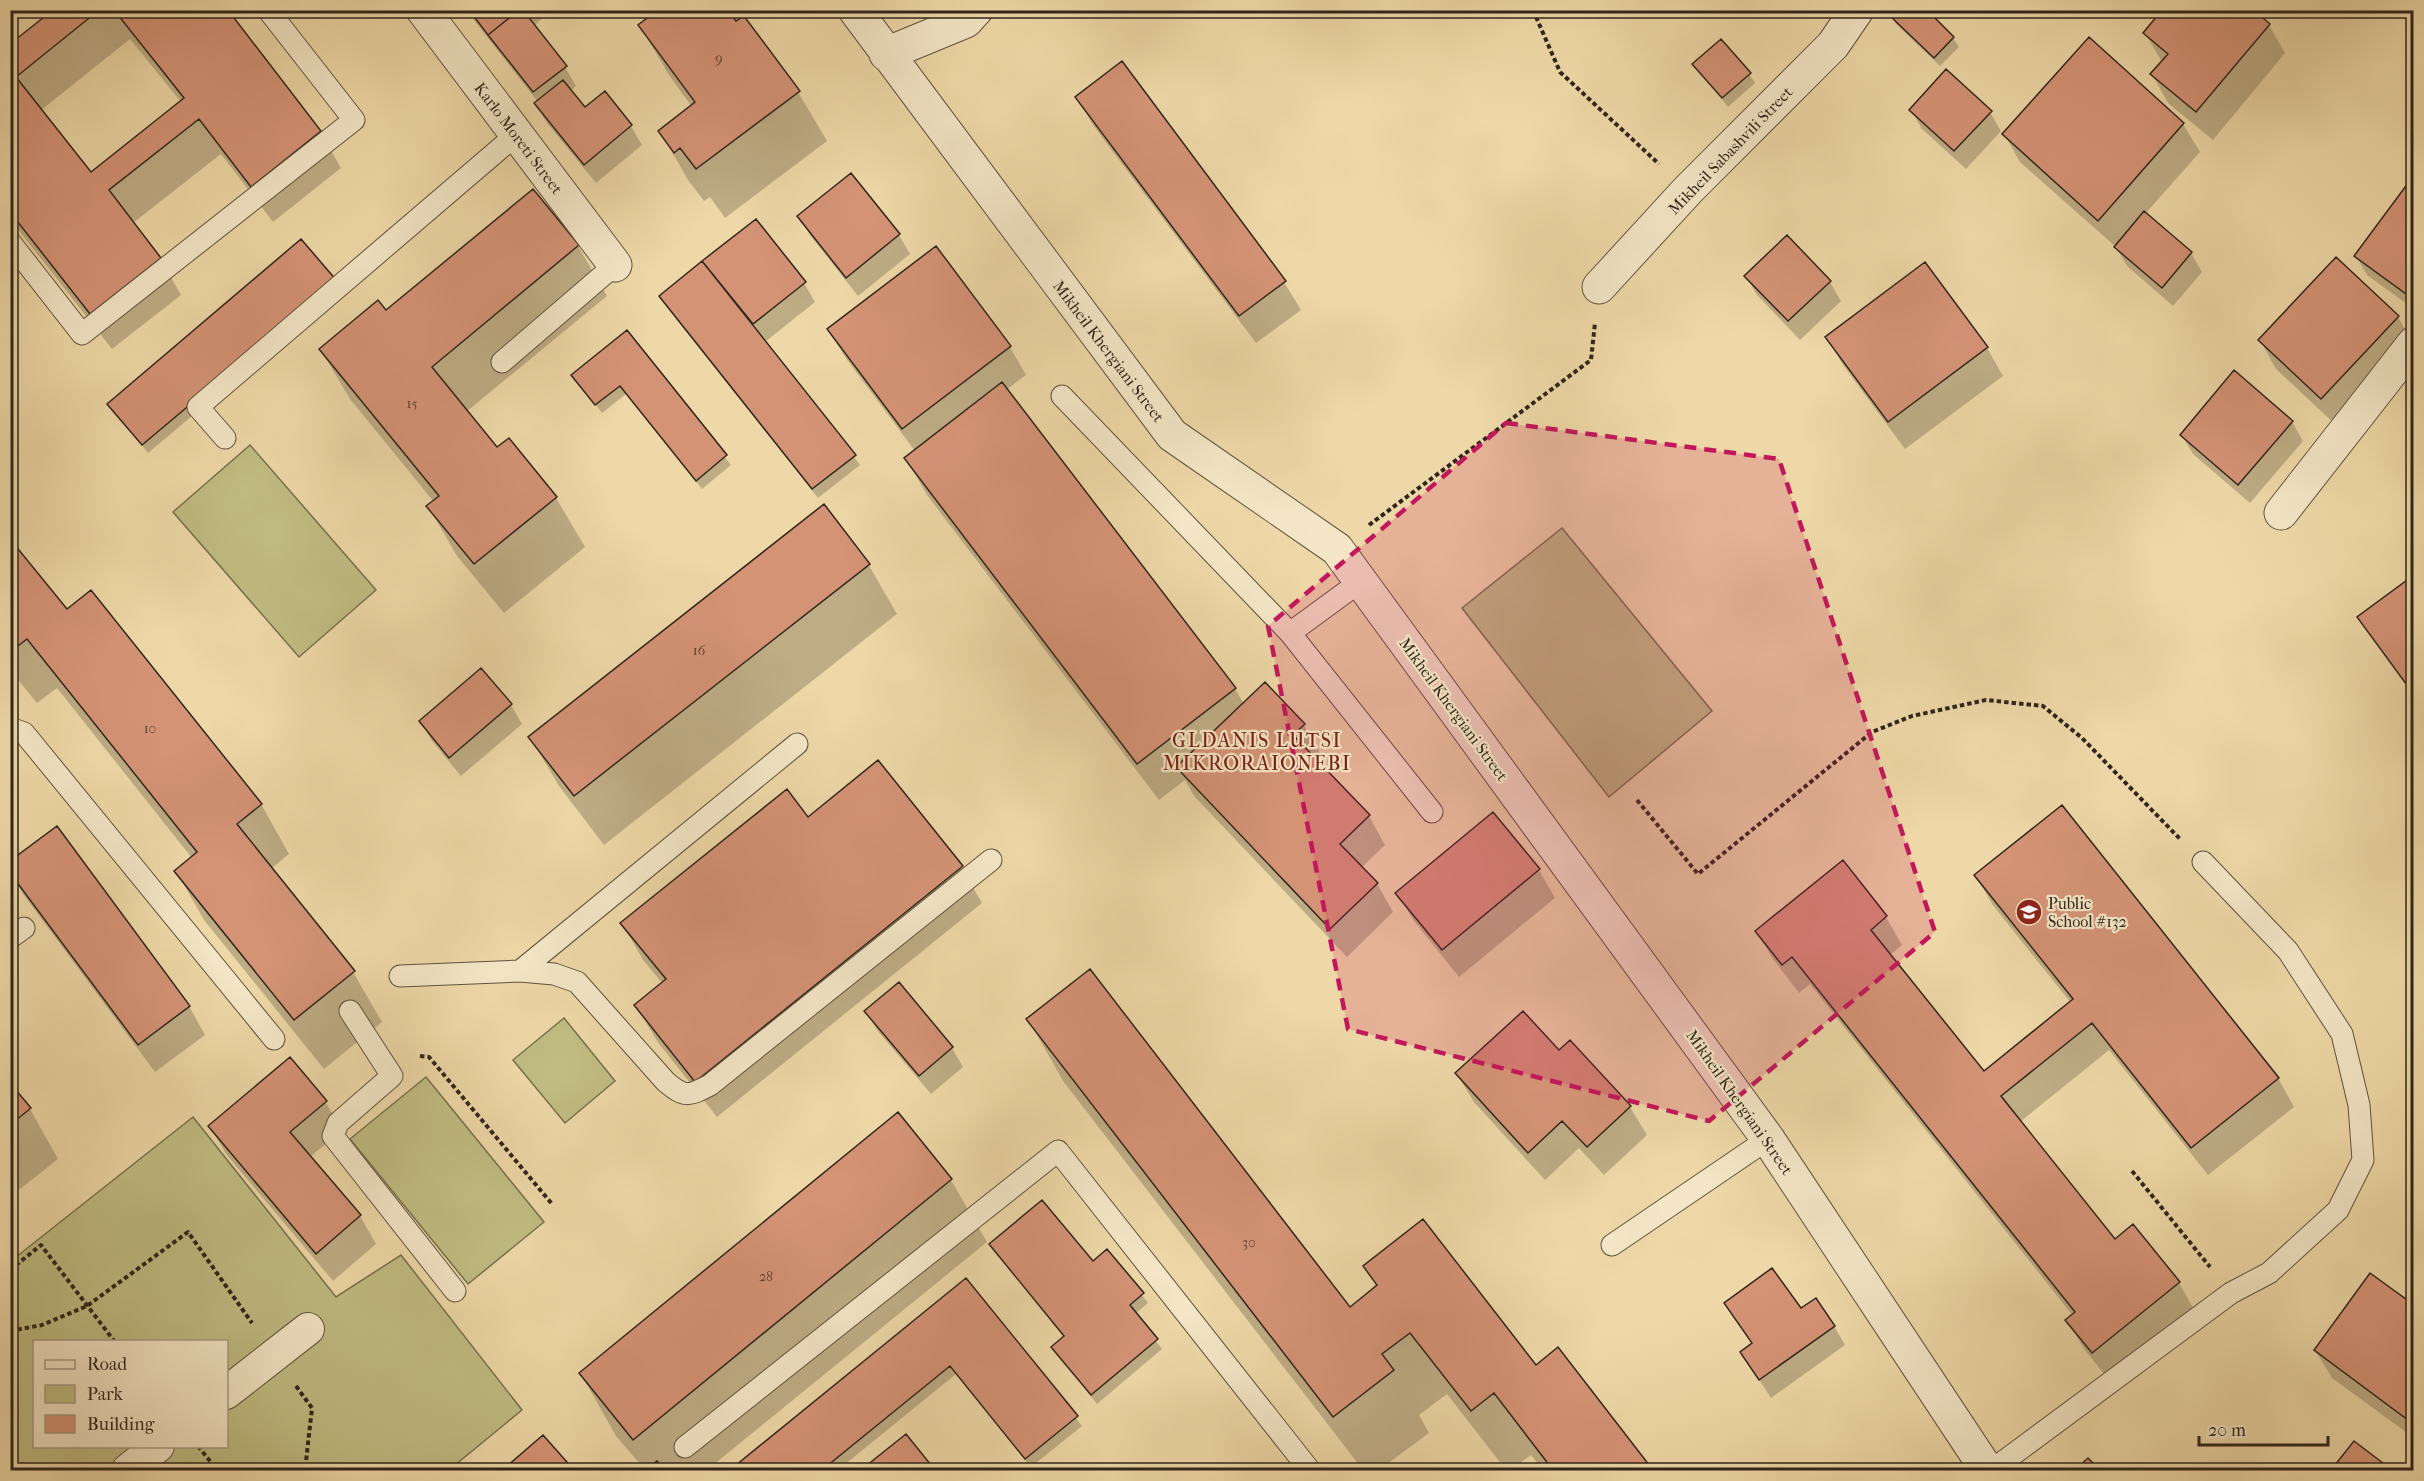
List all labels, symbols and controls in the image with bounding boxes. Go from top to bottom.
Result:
house number: 9 [715,50,723,67]
street label: Karlo Moreti Street [470,79,567,198]
street label: Mikheil Sabashvili Street [1664,82,1797,218]
street label: Mikheil Khergiani Street [1049,277,1168,426]
house number: 15 [407,395,418,412]
street label: Mikheil Khergiani Street [1395,634,1512,785]
house number: 16 [693,642,706,659]
house number: 10 [144,720,156,737]
district label: GLDANIS LUTSI MIKRORAIONEBI [1163,729,1351,775]
place label: Public School #132 [2048,894,2127,931]
school or university icon: Public School #132 [2014,897,2044,927]
street label: Mikheil Khergiani Street [1682,1026,1797,1179]
house number: 30 [1242,1234,1256,1251]
house number: 28 [759,1268,773,1285]
legend [33,1340,228,1448]
text: Road [87,1354,127,1375]
text: Park [87,1384,124,1405]
scale bar [2199,1409,2328,1447]
text: Building [87,1414,155,1435]
text: 20 m [2208,1420,2246,1441]

